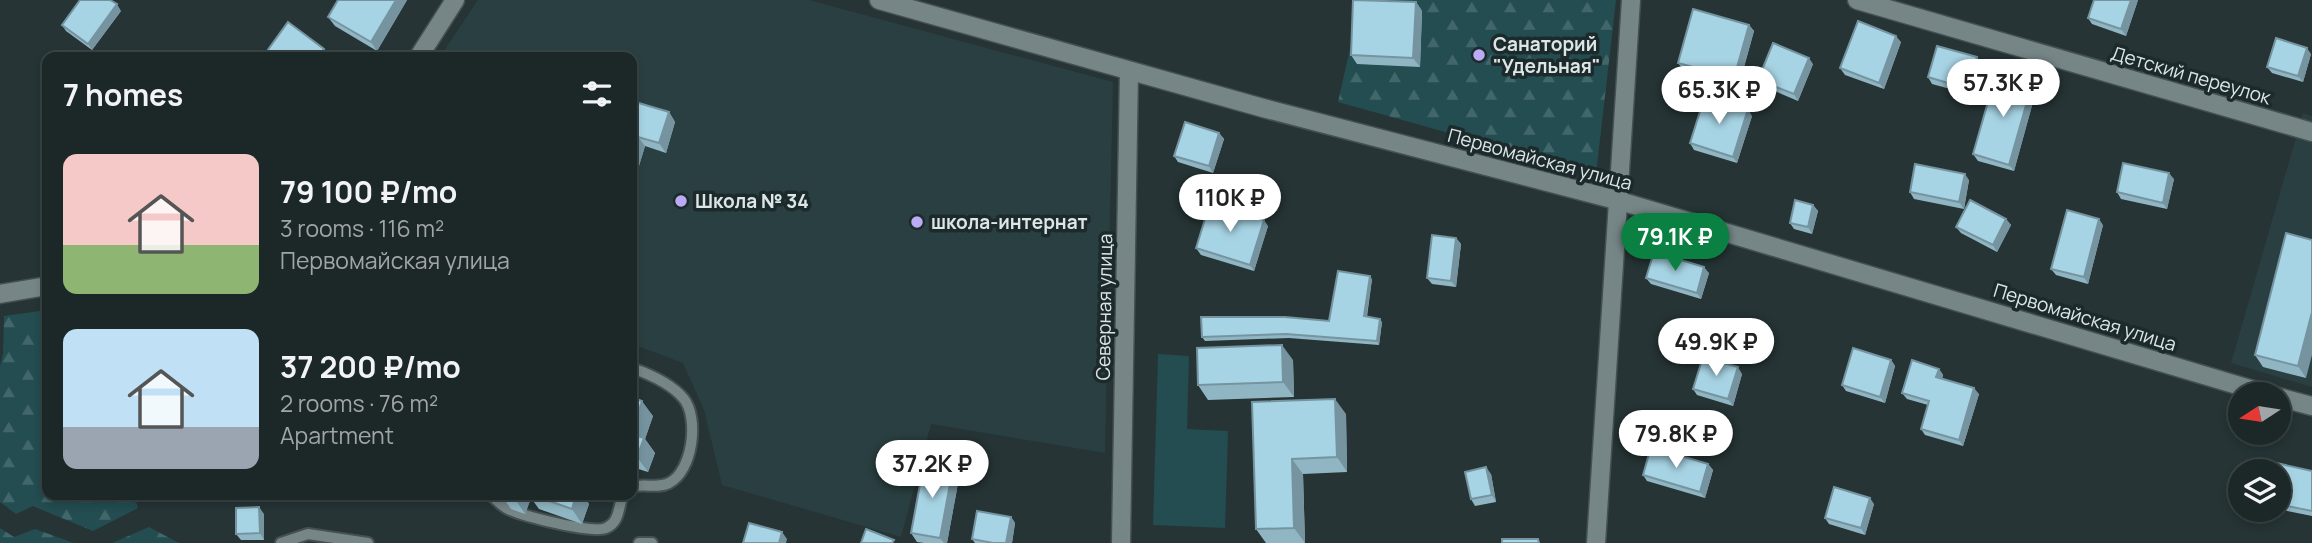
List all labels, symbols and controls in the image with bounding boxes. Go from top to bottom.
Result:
place label: Санаторий "Удельная" [1493,31,1601,79]
street label: Детский переулок [2108,40,2274,110]
marker: Санаторий "Удельная" [1471,47,1487,63]
pin: 57.3K ₽ [1938,60,2068,119]
pin: 65.3K ₽ [1654,66,1784,126]
text: 57.3K ₽ [1963,66,2043,98]
text: 65.3K ₽ [1678,73,1760,105]
text: 7 homes [63,74,183,115]
icon: filters [578,75,616,113]
street label: Первомайская улица [1445,122,1635,196]
text: 79 100 ₽/mo [280,171,457,212]
pin: 110K ₽ [1173,174,1287,234]
text: 110K ₽ [1195,181,1265,213]
icon: home [119,182,203,266]
place label: Школа № 34 [695,188,809,214]
marker: Школа № 34 [673,193,689,209]
place label: школа-интернат [931,209,1088,235]
text: 3 rooms · 116 m² [280,212,444,244]
marker: школа-интернат [909,214,925,230]
pin: 79.1K ₽ [1610,214,1740,273]
text: 79.1K ₽ [1637,220,1713,252]
street label: Северная улица [1090,233,1118,381]
text: Первомайская улица [280,244,510,276]
street label: Первомайская улица [1990,277,2180,357]
pin: 49.9K ₽ [1651,318,1781,378]
text: 49.9K ₽ [1674,325,1758,357]
text: 37 200 ₽/mo [280,346,461,387]
icon: home [119,357,203,441]
north arrow [2228,382,2291,444]
map controls [2228,382,2291,522]
text: 2 rooms · 76 m² [280,387,438,419]
pin: 79.8K ₽ [1611,410,1741,470]
text: 79.8K ₽ [1635,417,1717,449]
text: Apartment [280,419,394,451]
pin: 37.2K ₽ [867,440,997,500]
text: 37.2K ₽ [892,447,972,479]
button: layers [2228,459,2291,522]

